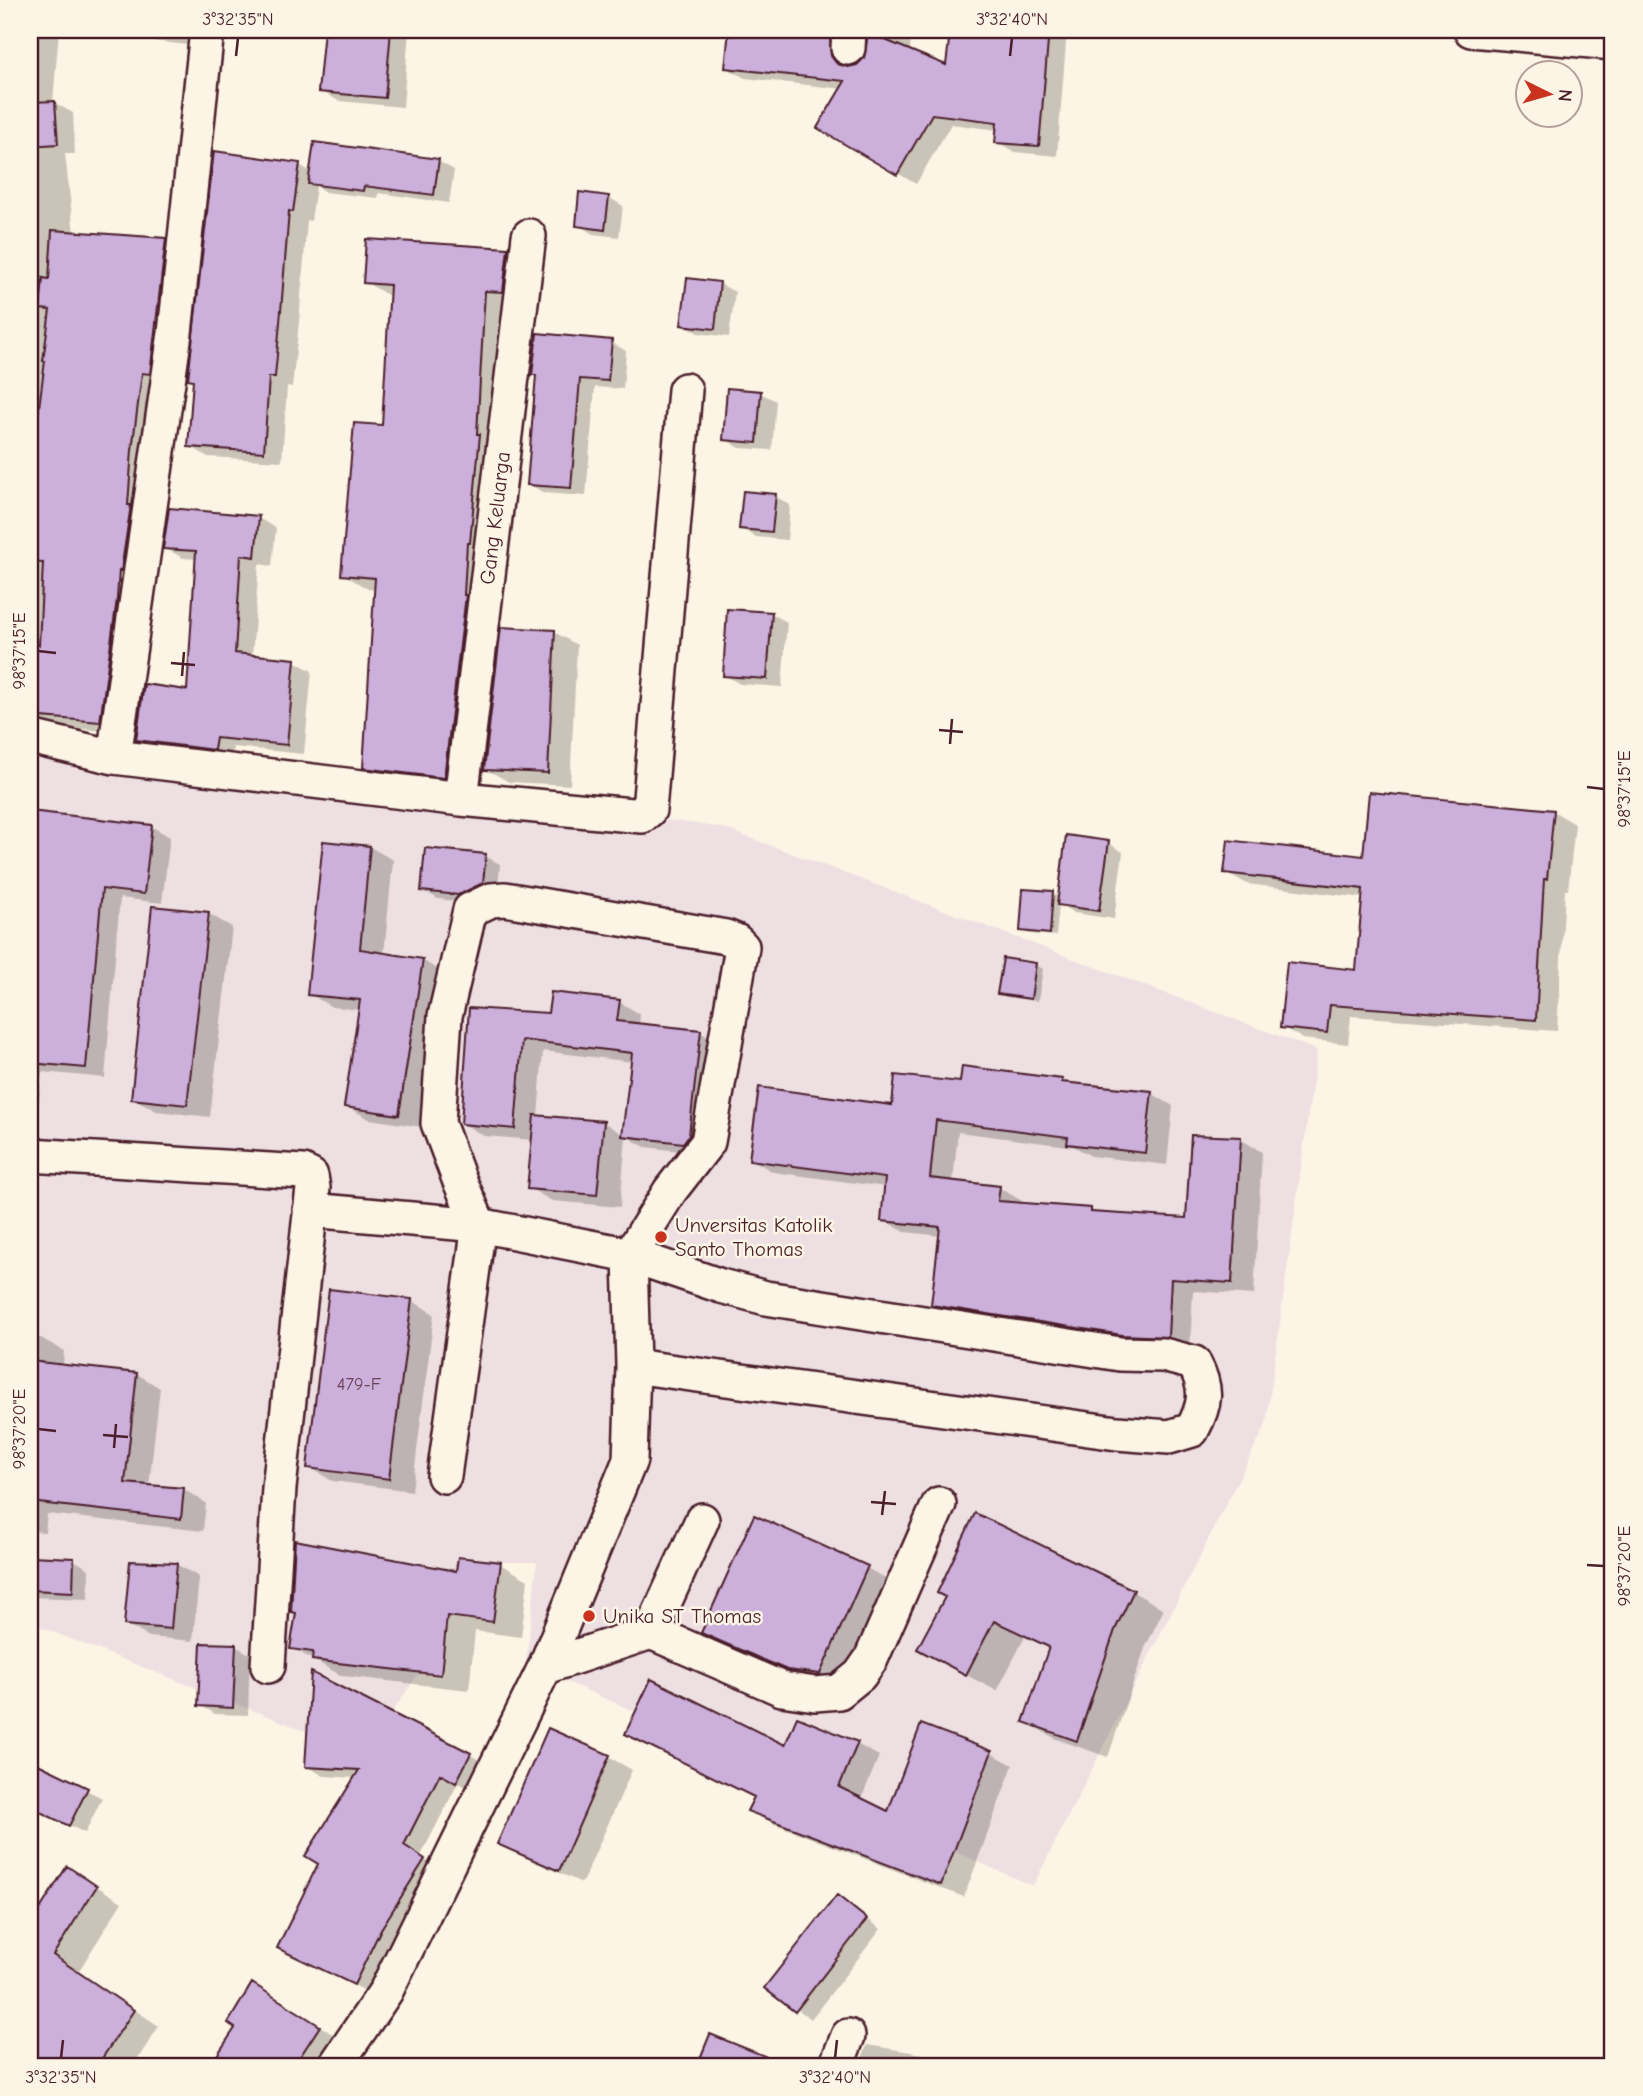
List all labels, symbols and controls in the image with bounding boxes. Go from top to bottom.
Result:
text: 3°32'35"N [202,9,274,30]
text: 3°32'40"N [976,9,1048,30]
north arrow [1514,60,1584,130]
text: N [1553,88,1576,103]
street label: Gang Keluarga [475,450,515,586]
text: 98°37'15"E [9,612,30,690]
text: 98°37'15"E [1614,750,1635,828]
place label: Unversitas Katolik Santo Thomas [675,1213,832,1261]
marker: Unversitas Katolik Santo Thomas [653,1229,669,1245]
house number: 479-F [337,1374,382,1395]
text: 98°37'20"E [9,1389,30,1469]
text: 98°37'20"E [1614,1526,1635,1606]
place label: Unika ST Thomas [603,1604,761,1628]
marker: Unika ST Thomas [581,1608,597,1624]
text: 3°32'35"N [25,2067,97,2088]
text: 3°32'40"N [799,2067,871,2088]

